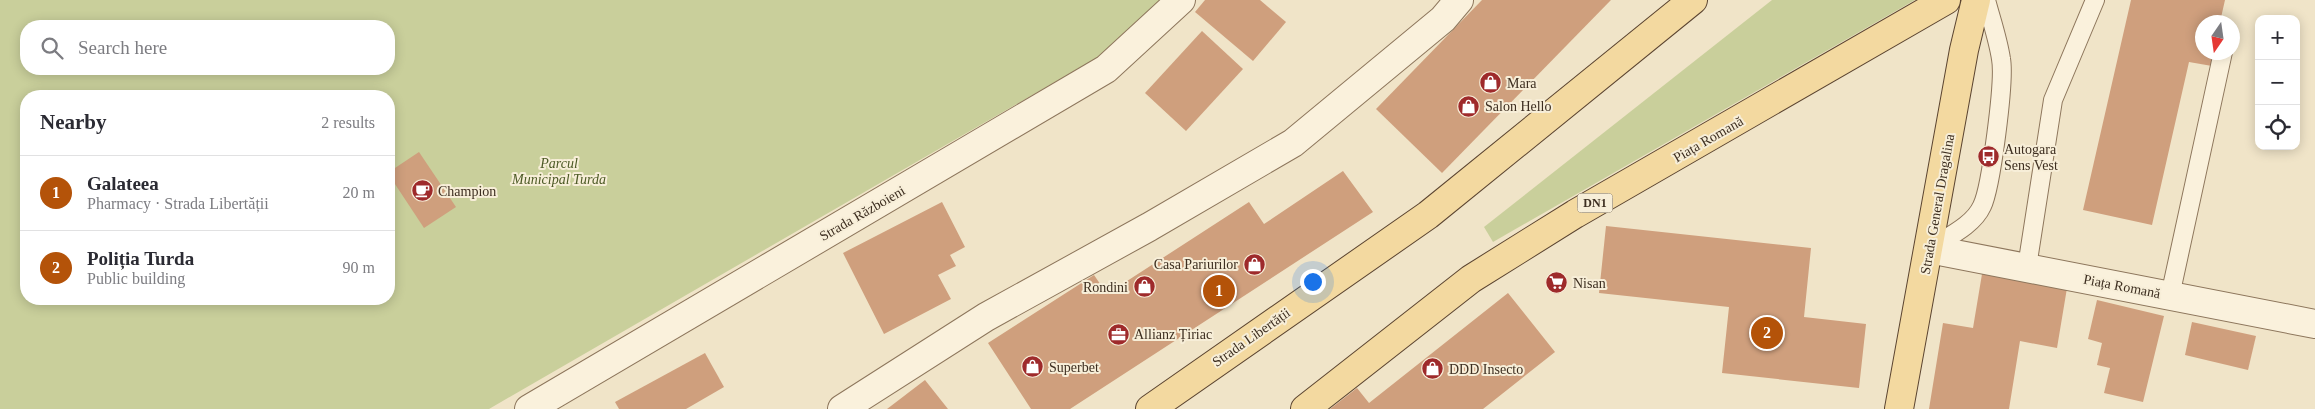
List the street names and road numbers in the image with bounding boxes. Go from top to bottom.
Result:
street label: Piața Romană [1671,113,1747,166]
street label: Strada General Dragalina [1918,132,1957,275]
street label: Strada Războieni [817,183,908,244]
road number: DN1 [1578,194,1612,212]
street label: Piața Romană [2082,272,2162,302]
street label: Strada Libertății [1210,305,1294,371]

